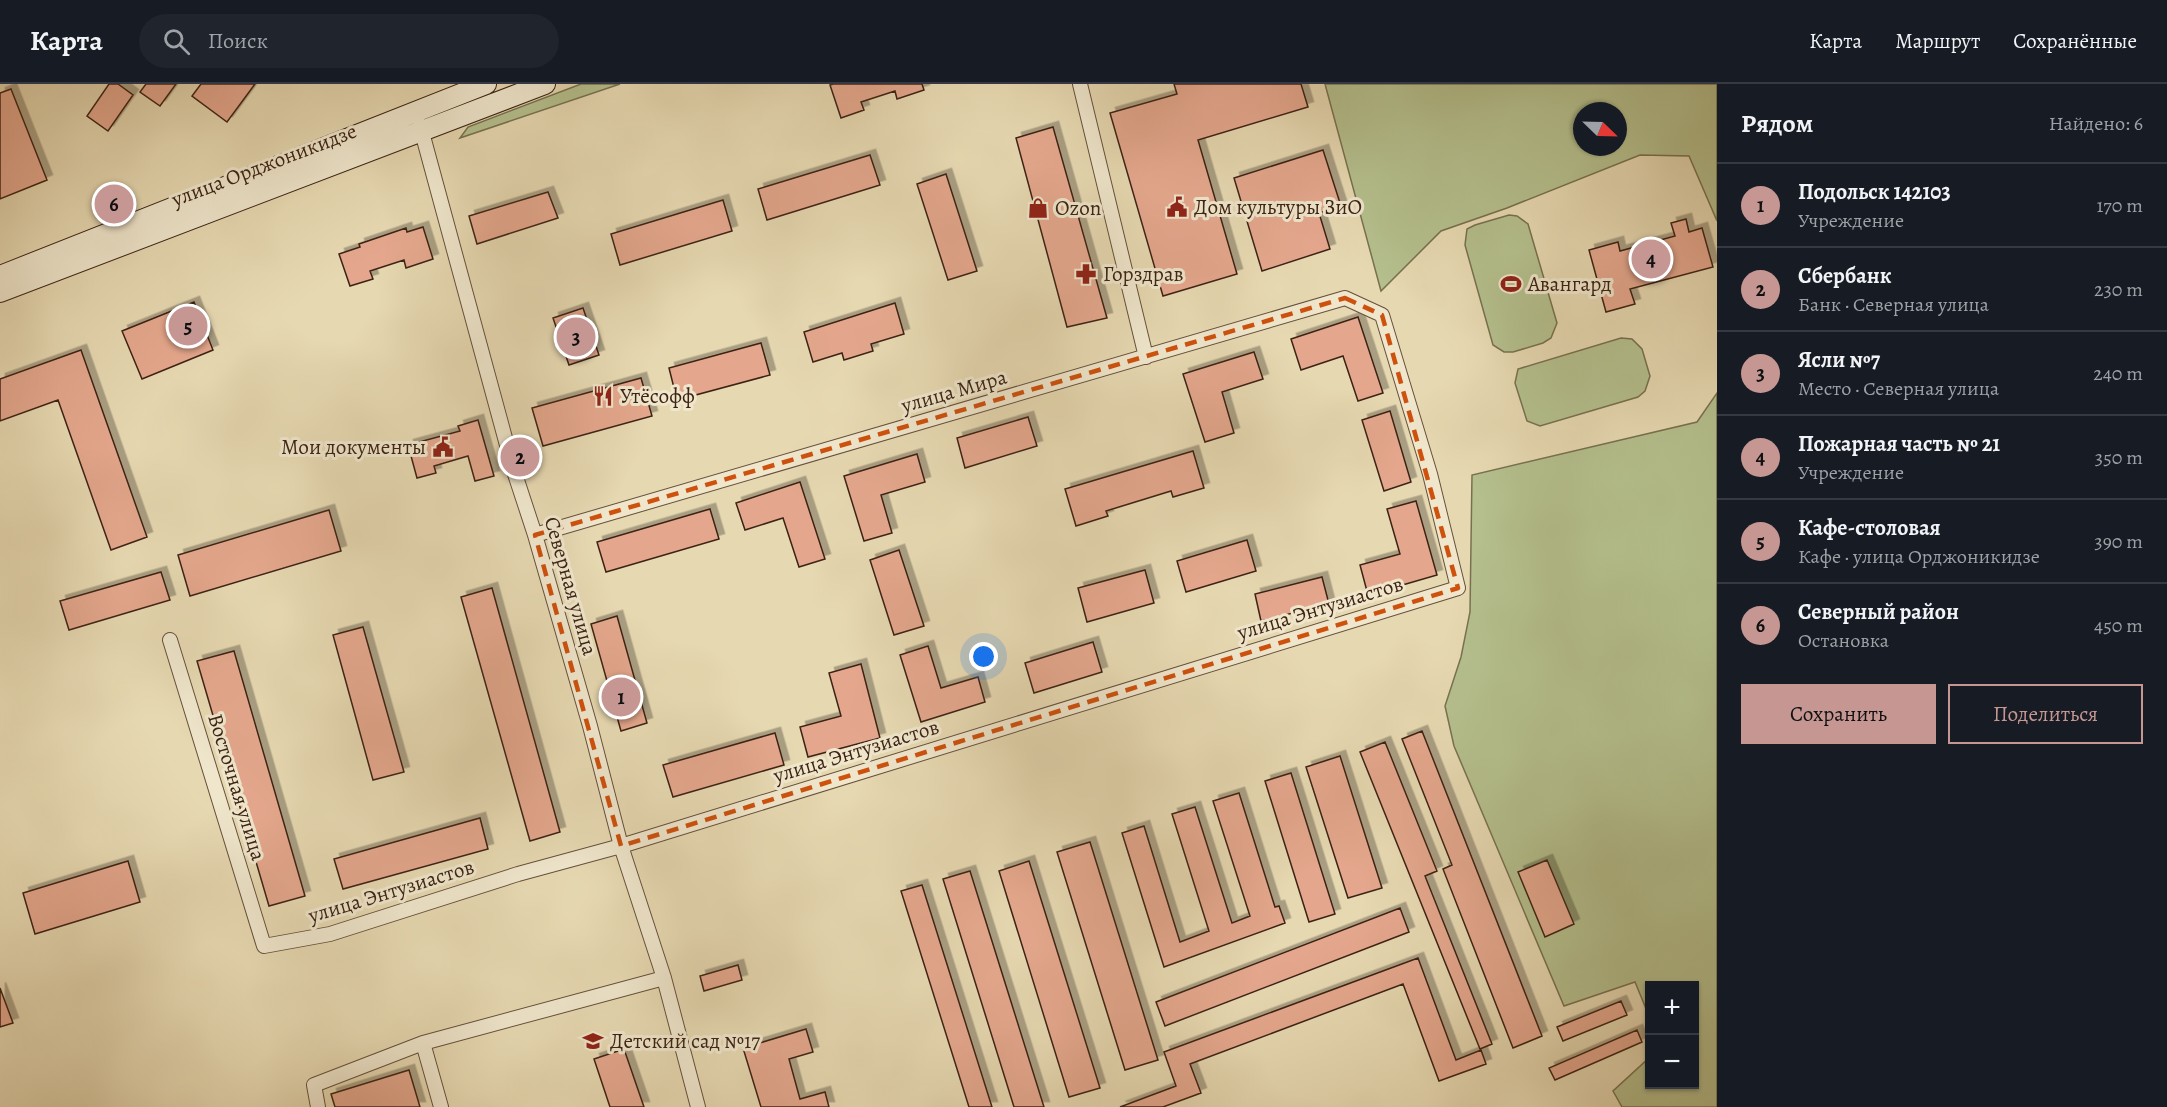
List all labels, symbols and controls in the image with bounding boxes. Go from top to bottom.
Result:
search box [139,14,559,68]
text: Карта [30,22,103,60]
icon: search [160,25,193,58]
text: Поиск [208,26,268,56]
text: Карта [1809,27,1862,55]
text: Маршрут [1895,27,1980,55]
text: Сохранённые [2013,27,2137,55]
north arrow [1573,102,1627,156]
text: Рядом [1741,106,1813,141]
text: Найдено: 6 [2049,110,2143,137]
street label: улица Орджоникидзе [166,117,361,214]
text: Подольск 142103 [1798,177,1951,207]
pin: 6 [94,182,134,226]
text: 1 [1757,192,1764,219]
text: 170 m [2097,192,2143,219]
place label: Дом культуры ЗиО [1194,193,1362,221]
place label: Ozon [1055,194,1101,222]
public building icon: Дом культуры ЗиО [1165,195,1189,219]
shop icon: Ozon [1026,196,1050,220]
text: Учреждение [1798,207,1904,234]
pin: 4 [1632,236,1670,282]
place label: Горздрав [1103,260,1184,288]
text: Сбербанк [1798,261,1892,291]
pharmacy icon: Горздрав [1074,262,1098,286]
place label: Авангард [1527,270,1612,298]
sports icon: Авангард [1499,272,1523,296]
text: 2 [1756,276,1765,303]
text: 230 m [2094,276,2143,303]
text: Банк · Северная улица [1798,291,1989,318]
pin: 5 [168,304,207,348]
pin: 3 [556,314,596,360]
text: Ясли №7 [1798,345,1880,375]
text: 3 [1756,360,1765,387]
text: 240 m [2093,360,2143,387]
street label: улица Мира [897,363,1010,420]
text: Место · Северная улица [1798,375,1999,402]
place label: Утёсофф [620,382,695,410]
restaurant icon: Утёсофф [591,384,615,408]
text: Пожарная часть № 21 [1798,429,2000,459]
place label: Мои документы [281,433,426,461]
pin: 2 [500,434,540,479]
public building icon: Мои документы [431,435,455,459]
text: 4 [1756,444,1765,471]
text: 350 m [2095,444,2143,471]
text: Учреждение [1798,459,1904,486]
text: Кафе-столовая [1798,513,1941,543]
street label: Северная улица [538,514,604,659]
text: 5 [1756,528,1765,555]
text: 390 m [2094,528,2143,555]
text: Кафе · улица Орджоникидзе [1798,543,2040,570]
street label: улица Энтузиастов [1233,569,1406,647]
text: Северный район [1798,597,1959,627]
text: 6 [1756,612,1765,639]
text: 450 m [2094,612,2143,639]
text: Остановка [1798,627,1889,654]
your location [969,642,998,671]
pin: 1 [602,674,640,720]
button: Сохранить [1741,684,1936,744]
button: Поделиться [1948,684,2143,744]
street label: Восточная улица [201,710,273,864]
street label: улица Энтузиастов [769,712,942,790]
street label: улица Энтузиастов [304,852,477,930]
map controls [1645,981,1699,1089]
button: + [1645,981,1699,1035]
place label: Детский сад №17 [610,1027,760,1055]
school or university icon: Детский сад №17 [581,1029,605,1053]
button: − [1645,1035,1699,1089]

